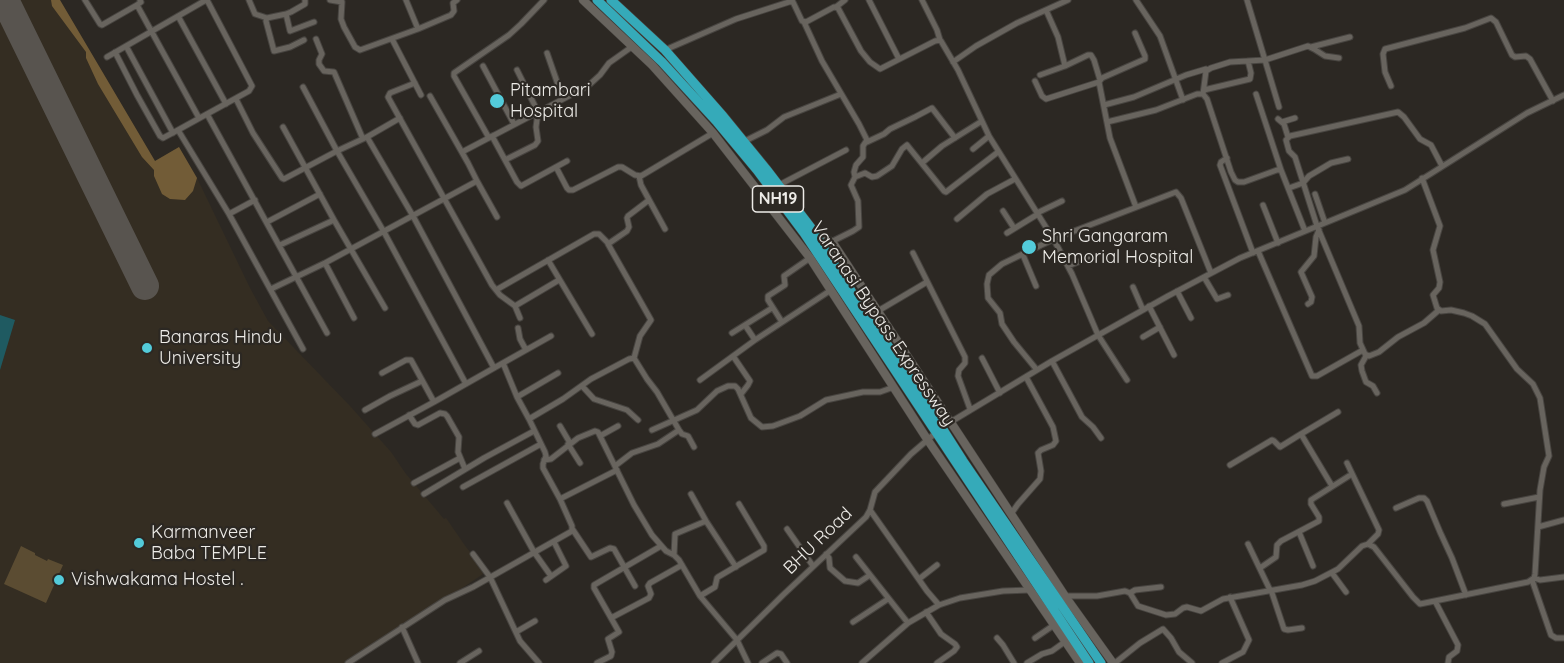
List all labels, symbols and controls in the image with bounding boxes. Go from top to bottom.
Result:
place label: Pitambari Hospital [510,80,591,122]
marker: Pitambari Hospital [488,92,506,110]
road number: NH19 [752,186,804,212]
street label: Varanasi Bypass Expressway [806,217,960,431]
place label: Shri Gangaram Memorial Hospital [1042,226,1193,268]
marker: Shri Gangaram Memorial Hospital [1020,238,1038,256]
place label: Banaras Hindu University [159,327,283,370]
marker: Banaras Hindu University [140,341,154,355]
street label: BHU Road [779,503,857,579]
place label: Karmanveer Baba TEMPLE [151,522,267,564]
marker: Karmanveer Baba TEMPLE [132,536,146,550]
place label: Vishwakama Hostel . [71,569,243,591]
marker: Vishwakama Hostel . [52,573,66,587]

